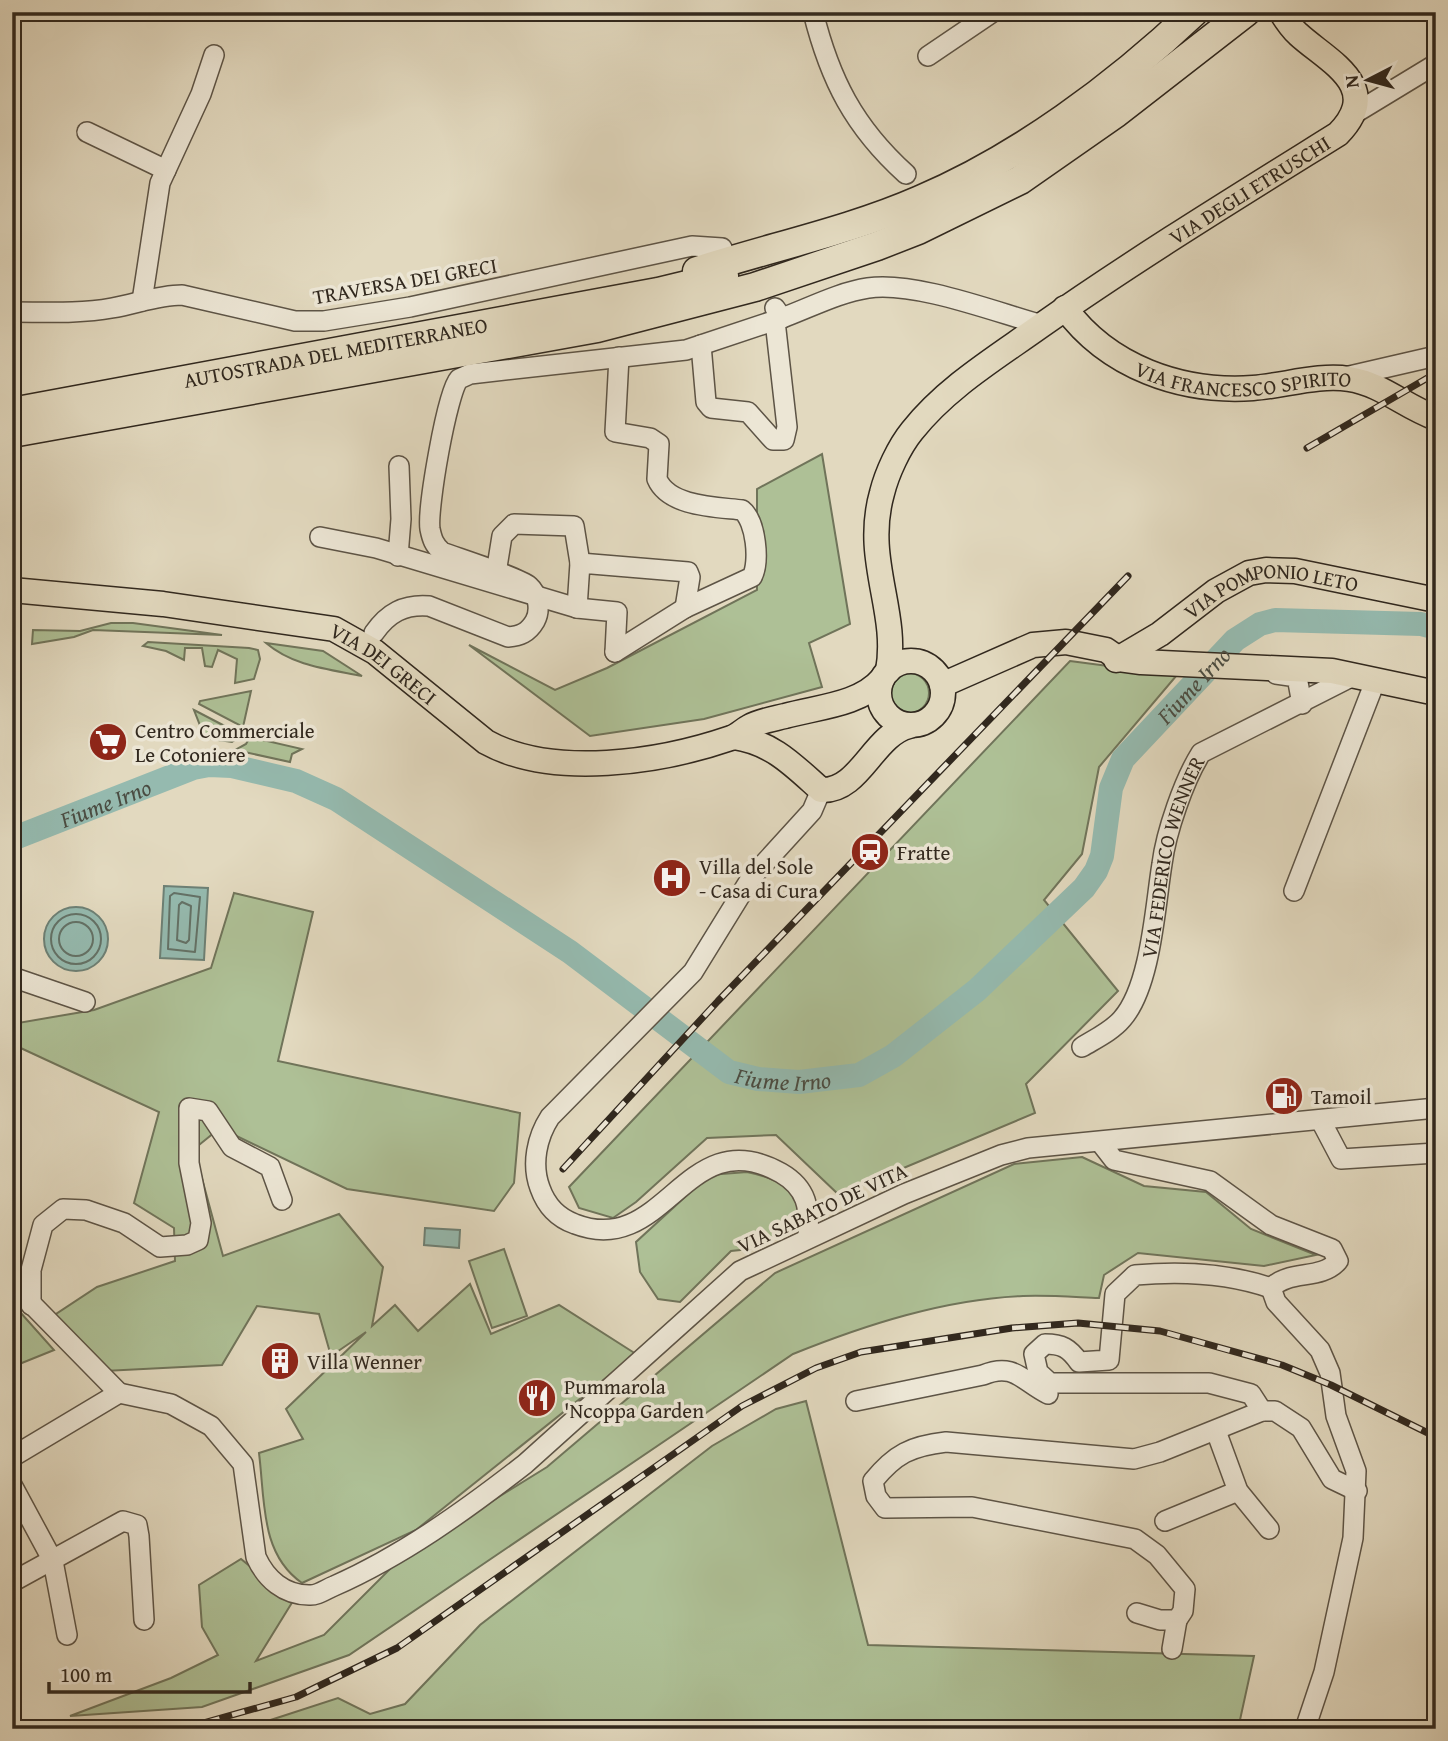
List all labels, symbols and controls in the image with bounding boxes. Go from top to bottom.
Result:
north arrow [1332,46,1402,116]
text: N [1336,74,1366,90]
street label: VIA DEGLI ETRUSCHI [1163,127,1336,252]
street label: TRAVERSA DEI GRECI [310,250,500,312]
street label: AUTOSTRADA DEL MEDITERRANEO [181,308,490,395]
street label: VIA FRANCESCO SPIRITO [1130,353,1353,404]
street label: VIA POMPONIO LETO [1177,554,1361,626]
street label: VIA DEI GRECI [325,614,444,712]
water label: Fiume Irno [1147,639,1238,732]
place label: Centro Commerciale Le Cotoniere [135,715,315,770]
supermarket icon: Centro Commerciale Le Cotoniere [87,721,129,763]
street label: VIA FEDERICO WENNER [1133,749,1212,961]
water label: Fiume Irno [54,770,156,836]
station icon: Fratte [849,831,891,873]
place label: Fratte [897,837,950,868]
place label: Villa del Sole - Casa di Cura [699,851,818,906]
hospital icon: Villa del Sole - Casa di Cura [651,857,693,899]
water label: Fiume Irno [731,1057,833,1099]
fuel station icon: Tamoil [1263,1075,1305,1117]
place label: Tamoil [1311,1081,1372,1112]
street label: VIA SABATO DE VITA [732,1155,913,1261]
building icon: Villa Wenner [259,1340,301,1382]
place label: Villa Wenner [307,1346,422,1377]
place label: Pummarola 'Ncoppa Garden [564,1371,704,1426]
restaurant icon: Pummarola 'Ncoppa Garden [516,1377,558,1419]
scale bar [49,1650,250,1694]
text: 100 m [60,1659,112,1690]

